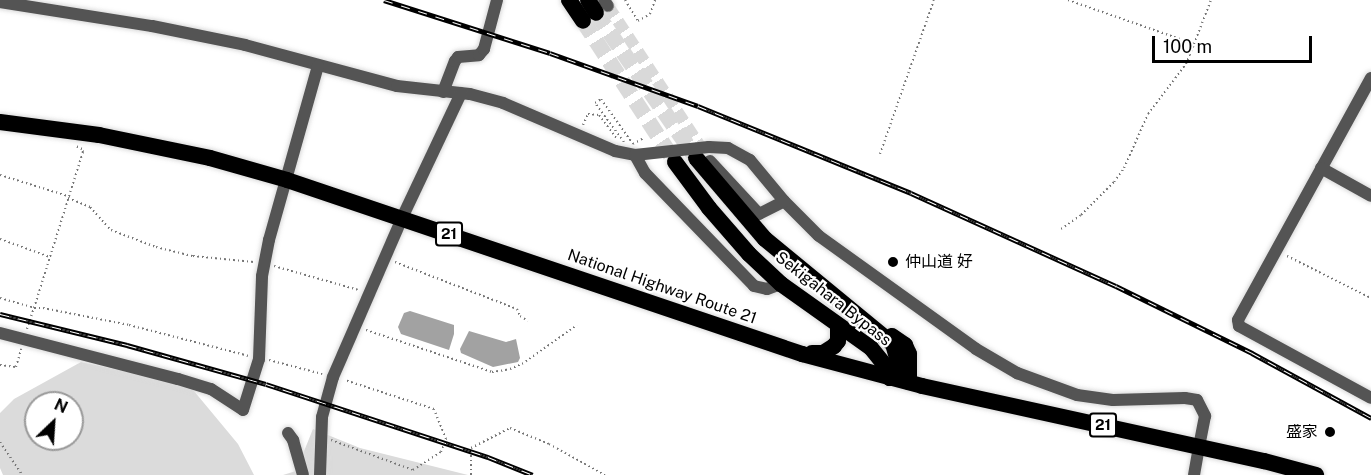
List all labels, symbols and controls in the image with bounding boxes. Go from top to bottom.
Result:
scale bar [1155,24,1316,62]
text: 100 m [1163,36,1212,57]
road number: 21 [434,222,464,246]
street label: National Highway Route 21 [565,246,759,328]
street label: Sekigahara Bypass [771,248,895,350]
place label: 仲山道 好 [905,252,973,272]
marker: 仲山道 好 [886,255,900,269]
north arrow [24,391,84,451]
text: N [51,395,71,417]
road number: 21 [1088,413,1118,437]
place label: 盛家 [1286,422,1318,442]
marker: 盛家 [1323,425,1337,439]

